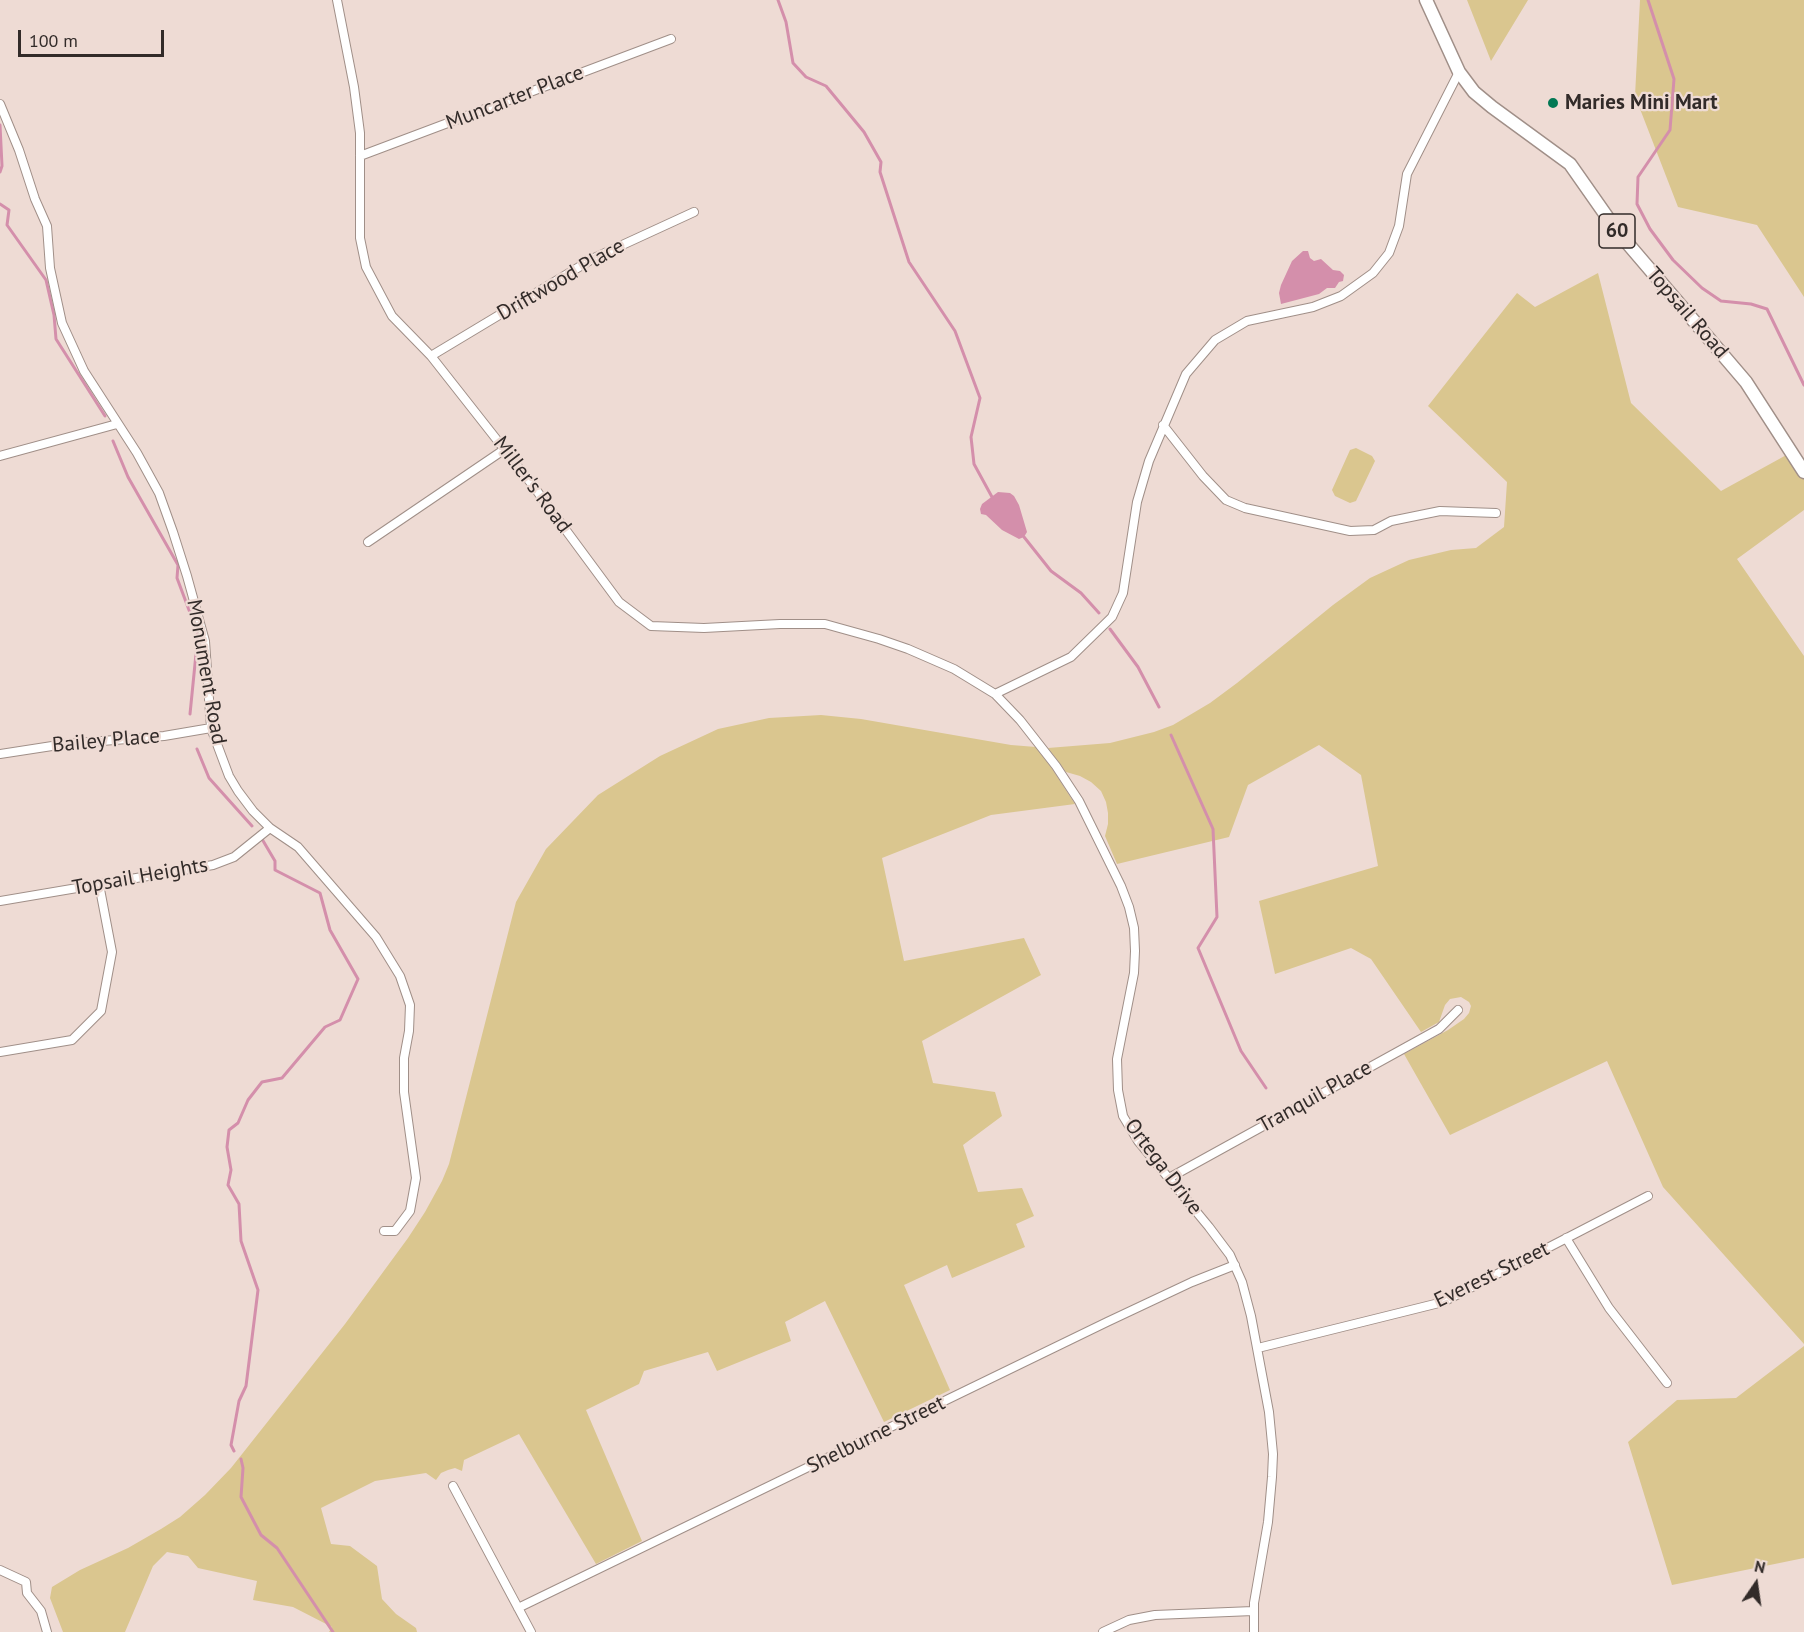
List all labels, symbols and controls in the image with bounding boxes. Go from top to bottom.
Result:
scale bar [21,18,166,56]
text: 100 m [29,29,78,52]
street label: Muncarter Place [443,60,587,136]
place label: Maries Mini Mart [1565,90,1717,116]
marker: Maries Mini Mart [1546,96,1560,110]
road number: 60 [1599,214,1635,248]
street label: Driftwood Place [493,233,629,327]
street label: Topsail Road [1641,262,1733,364]
street label: Miller's Road [487,432,577,538]
street label: Monument Road [181,597,231,747]
street label: Bailey Place [51,724,161,758]
street label: Topsail Heights [70,853,210,901]
street label: Tranquil Place [1254,1055,1376,1139]
street label: Ortega Drive [1119,1114,1207,1220]
street label: Everest Street [1430,1236,1554,1314]
street label: Shelburne Street [803,1391,949,1479]
north arrow [1726,1554,1786,1614]
text: N [1753,1556,1767,1577]

